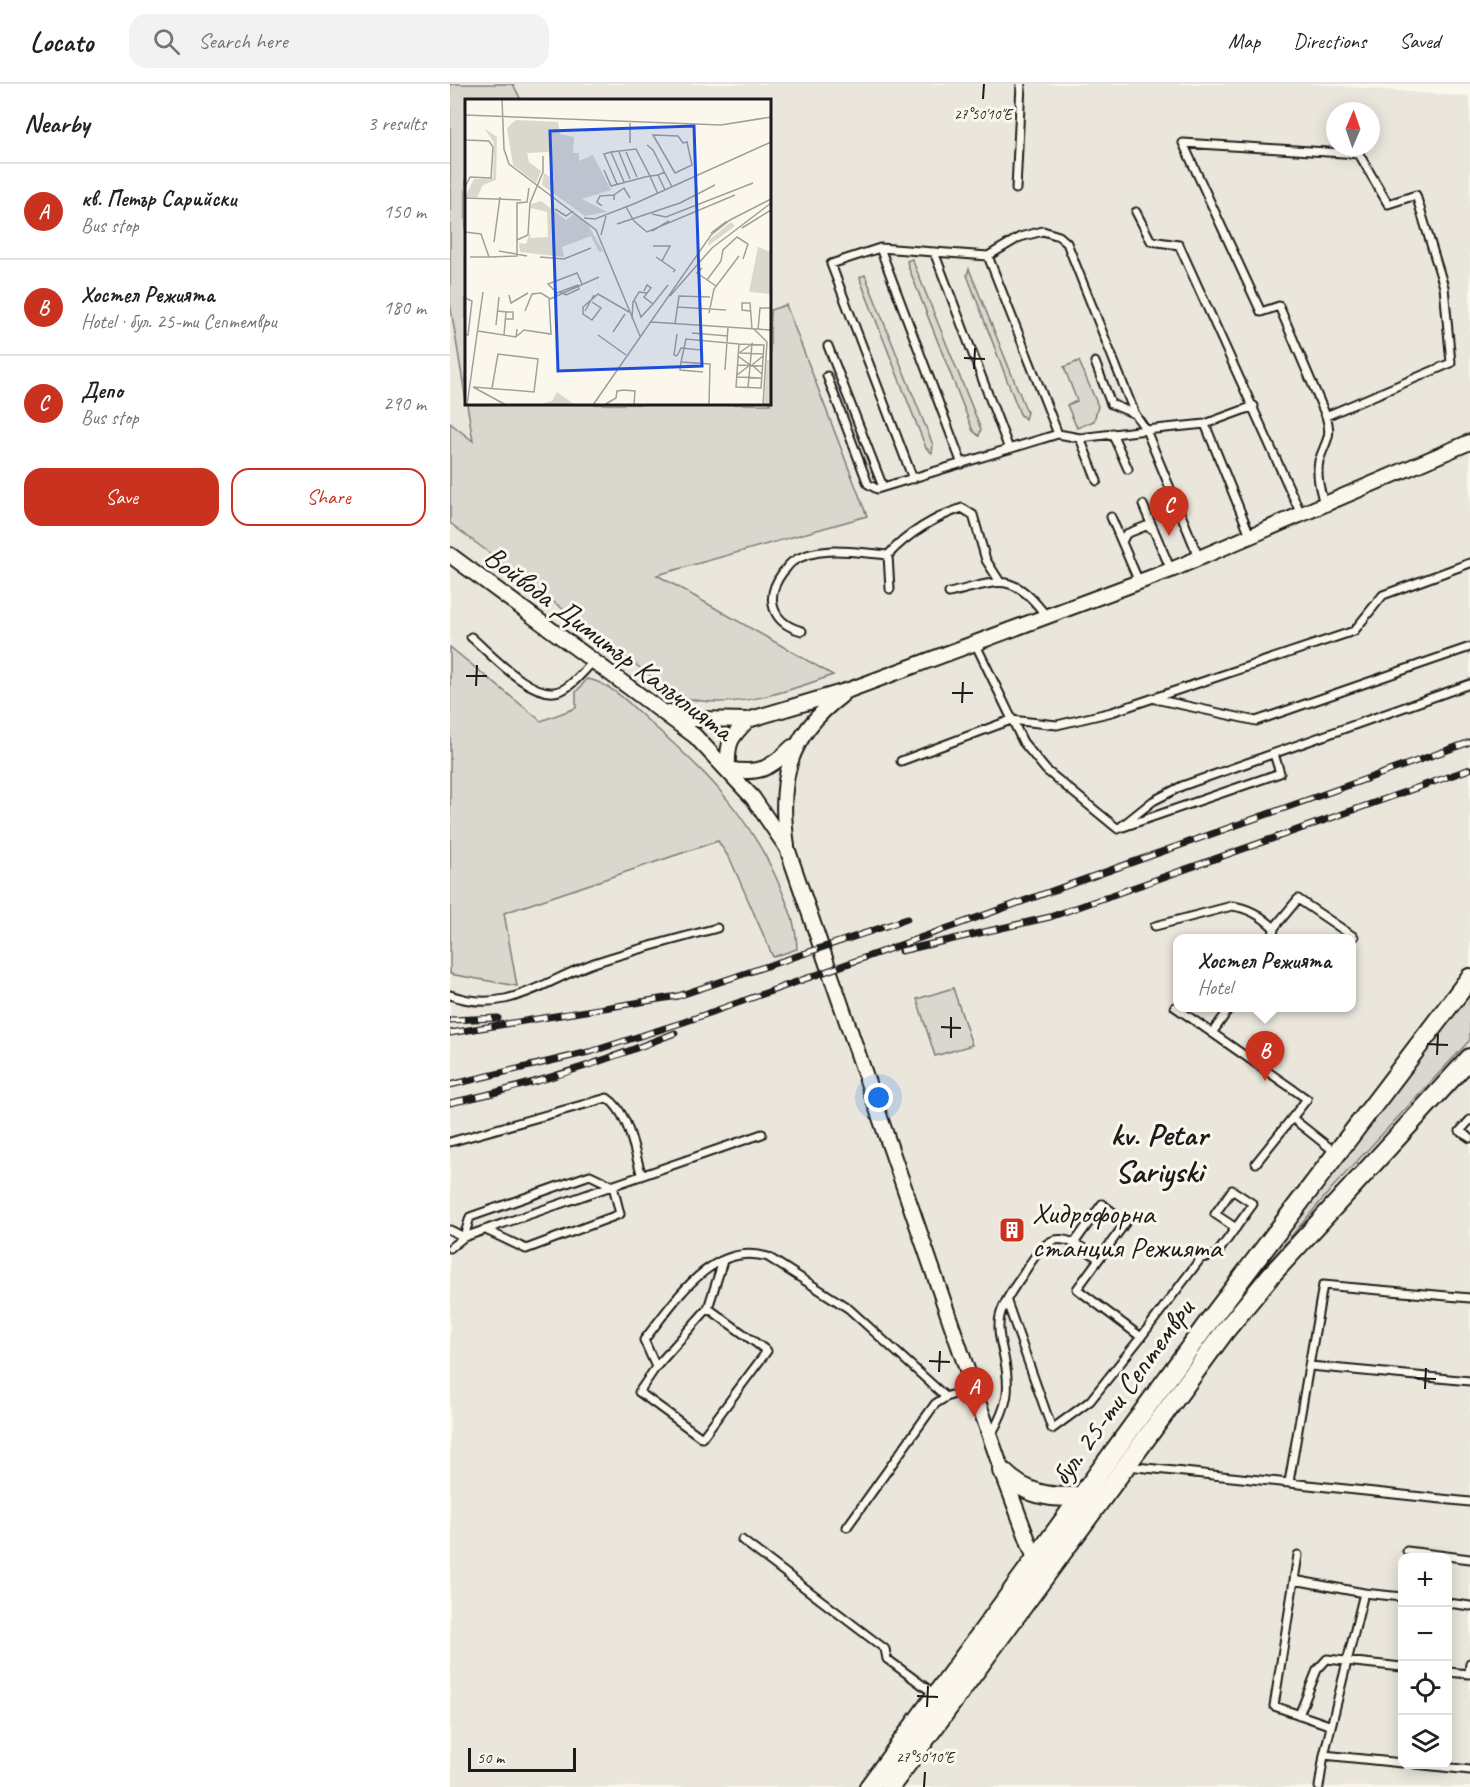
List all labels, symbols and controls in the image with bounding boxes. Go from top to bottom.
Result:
search box [129,14,549,68]
text: Locato [30,24,93,59]
icon: search [150,25,183,58]
text: Search here [198,27,288,55]
text: Map [1228,28,1260,54]
text: Directions [1293,28,1366,54]
text: Saved [1399,28,1440,54]
inset map [465,99,771,405]
north arrow [1326,102,1380,156]
text: 27°50'10"E [954,105,1014,124]
text: Nearby [24,107,89,140]
text: 3 results [367,111,426,136]
text: кв. Петър Сарийски [81,185,236,213]
text: A [38,199,49,224]
text: 150 m [383,199,426,224]
text: Bus stop [81,213,139,238]
text: Хостел Режията [81,281,214,309]
text: B [38,295,49,320]
text: 180 m [383,295,426,320]
text: Hotel · бул. 25-ти Септември [81,309,277,334]
text: Депо [81,377,123,405]
text: C [39,391,48,416]
text: 290 m [383,391,426,416]
text: Bus stop [81,405,139,430]
button: Save [24,468,219,526]
button: Share [231,468,426,526]
pin: C [1150,486,1188,536]
street label: Войвода Димитър Калъчлията [477,537,743,751]
popup [1173,934,1356,1012]
text: Хостел Режията [1198,947,1331,975]
text: Hotel [1198,975,1233,1000]
pin: B [1246,1032,1284,1081]
your location [864,1083,893,1112]
district label: kv. Petar Sariyski [1111,1114,1211,1192]
place label: Хидрофорна станция Режията [1032,1194,1224,1266]
building icon: Хидрофорна станция Режията [997,1215,1027,1245]
street label: бул. 25-ти Септември [1042,1290,1203,1493]
pin: A [954,1368,994,1417]
map controls [1398,1553,1452,1769]
button: + [1398,1553,1452,1607]
button: − [1398,1607,1452,1661]
button: locate [1398,1661,1452,1715]
button: layers [1398,1715,1452,1769]
scale bar [468,1745,576,1772]
text: 50 m [477,1748,504,1768]
text: 27°50'10"E [896,1748,956,1767]

